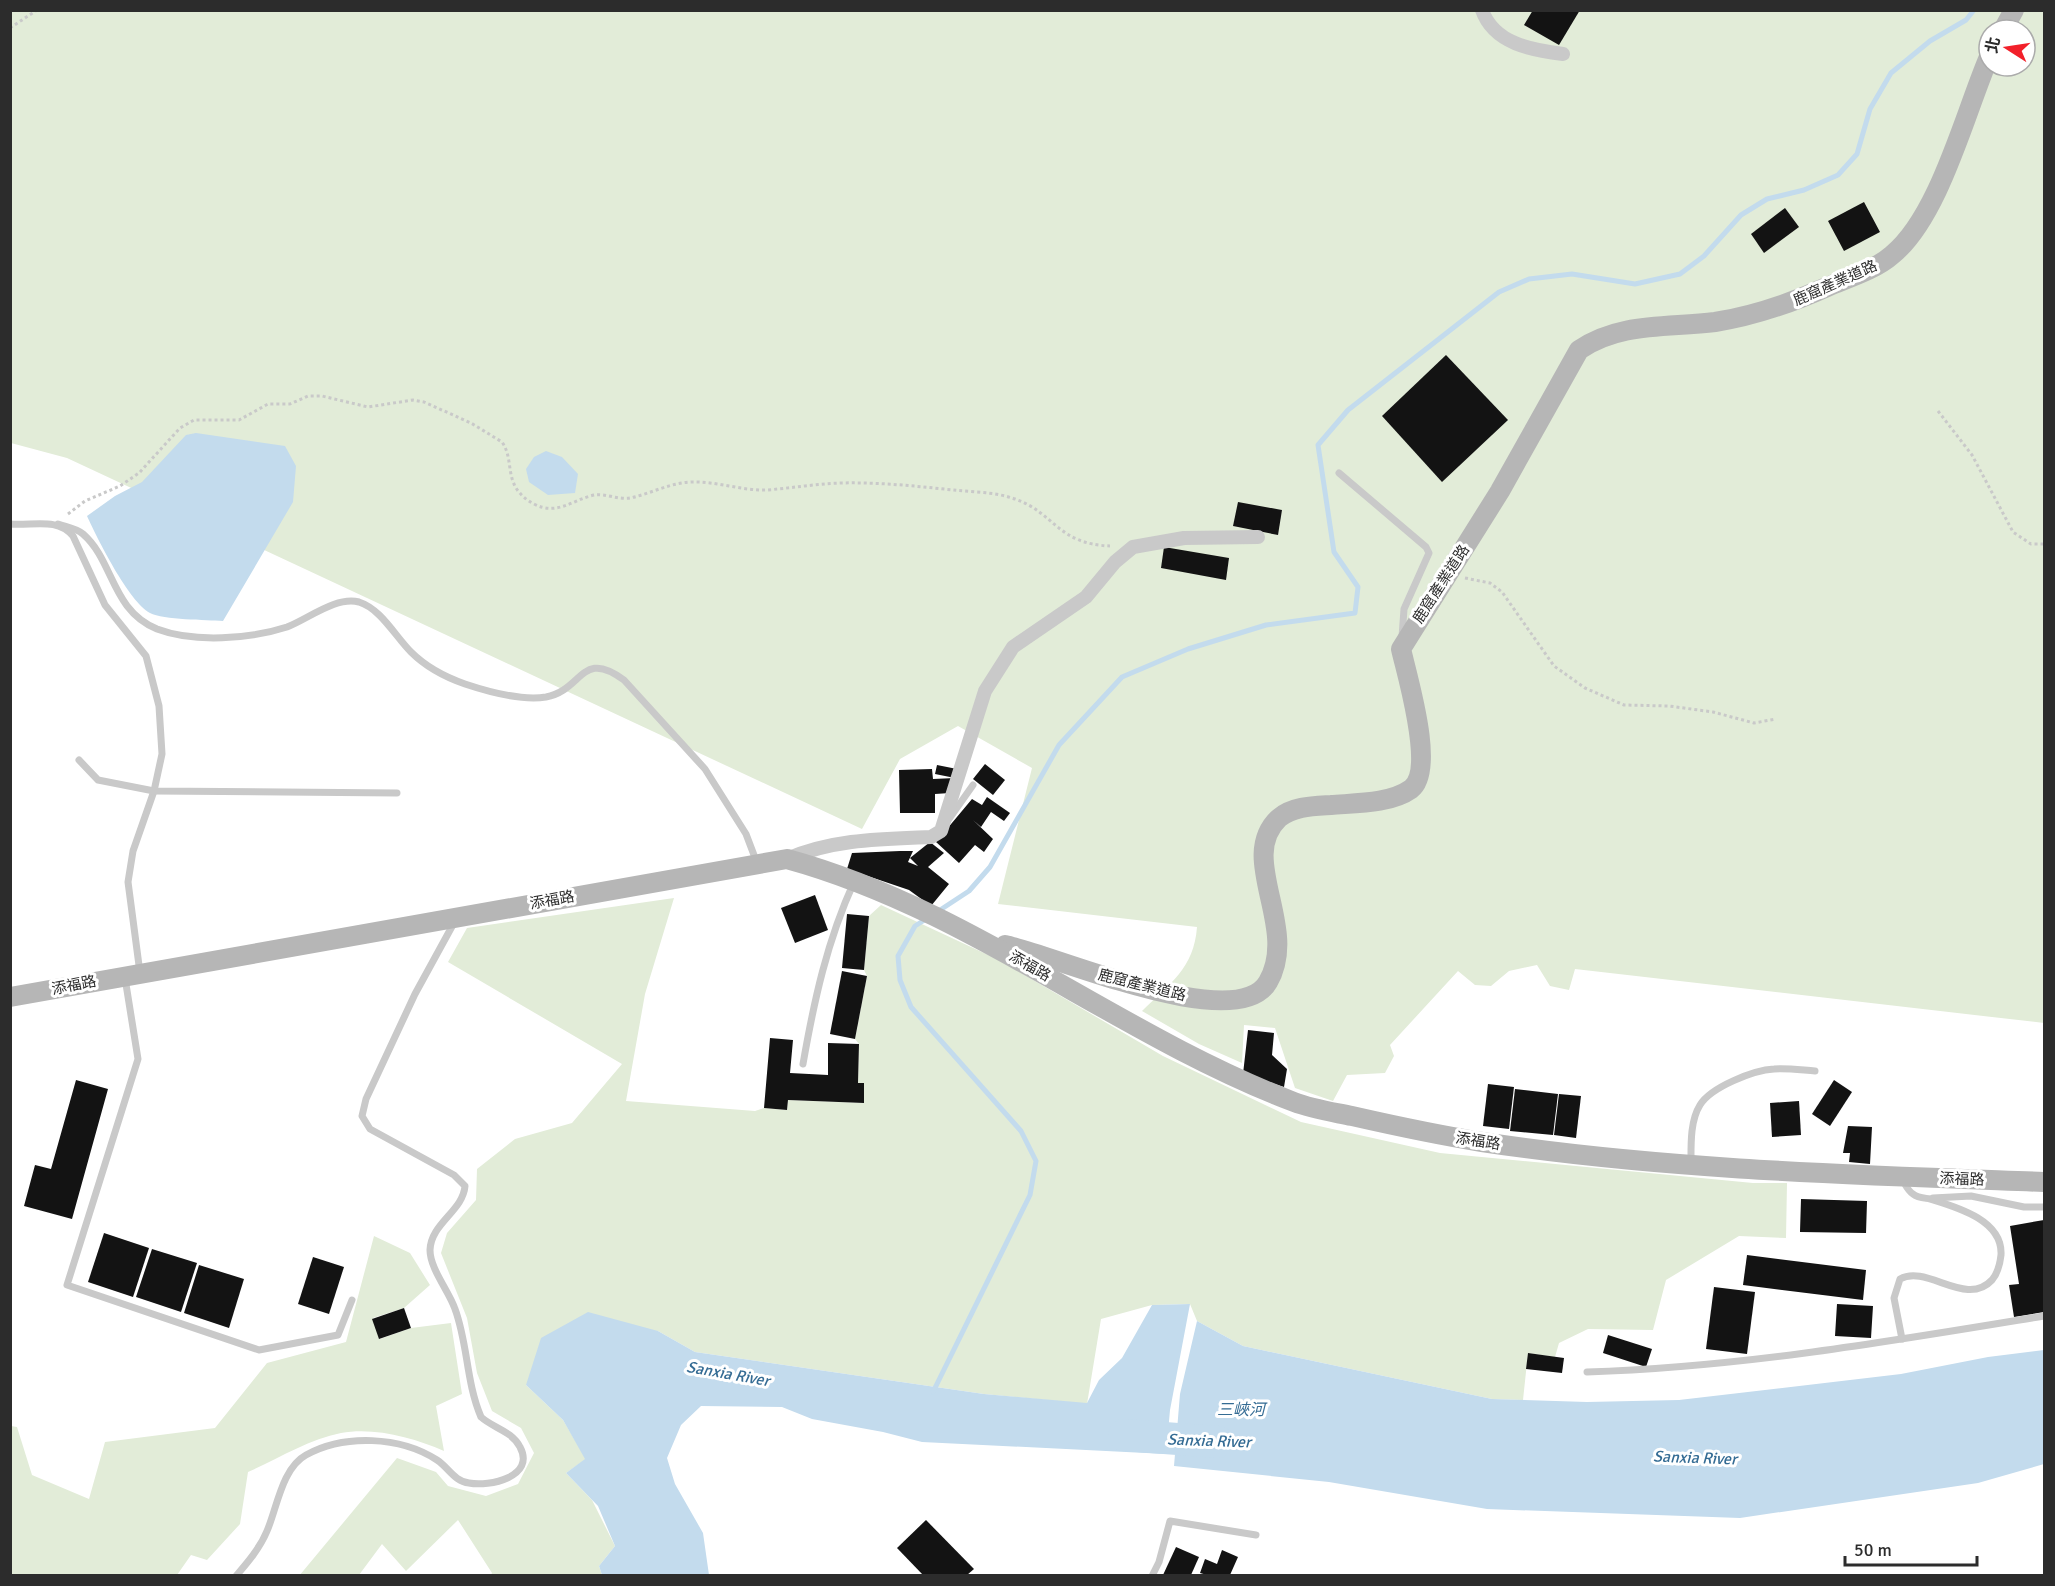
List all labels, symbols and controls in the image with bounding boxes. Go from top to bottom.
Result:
north arrow [1977,18,2037,78]
text: 北 [1982,35,2005,55]
street label: 鹿窟產業道路 [1790,256,1880,310]
street label: 鹿窟產業道路 [1409,541,1473,627]
street label: 添福路 [528,887,576,913]
street label: 添福路 [1006,947,1054,985]
street label: 鹿窟產業道路 [1096,965,1188,1005]
street label: 添福路 [50,972,98,998]
street label: 添福路 [1454,1129,1502,1153]
street label: 添福路 [1939,1169,1985,1189]
water label: Sanxia River [685,1357,773,1391]
water label: 三峽河 [1217,1400,1268,1420]
water label: Sanxia River [1167,1430,1253,1453]
water label: Sanxia River [1653,1447,1739,1470]
scale bar [1845,1529,1977,1567]
text: 50 m [1854,1539,1892,1561]

